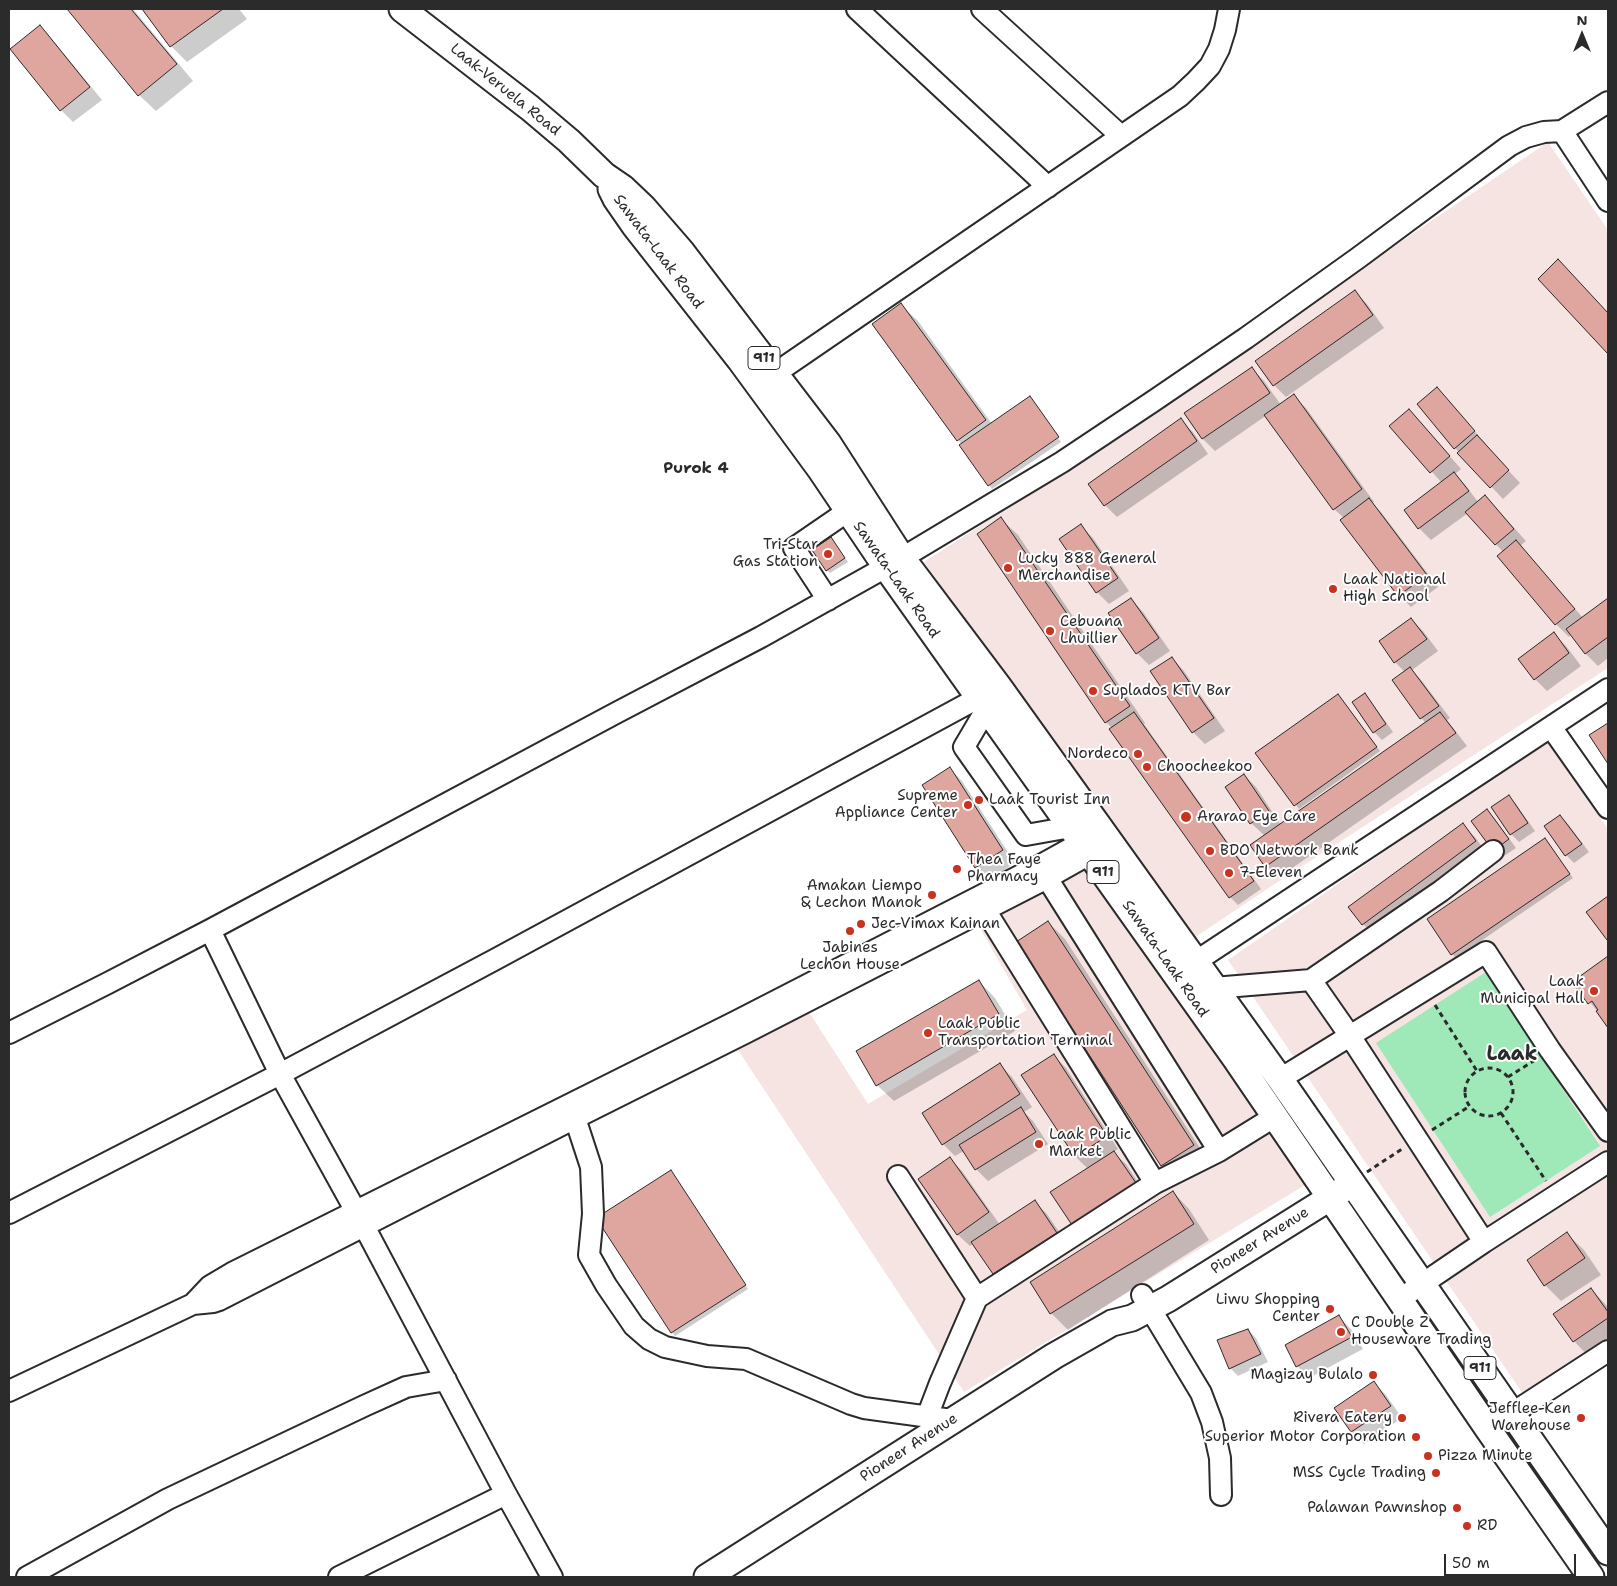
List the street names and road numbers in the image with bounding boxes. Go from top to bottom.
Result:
street label: Laak-Veruela Road [446,40,564,140]
street label: Sawata-Laak Road [609,191,707,313]
road number: 911 [748,346,780,369]
street label: Sawata-Laak Road [849,518,943,642]
road number: 911 [1087,860,1119,884]
street label: Sawata-Laak Road [1118,897,1212,1021]
street label: Pioneer Avenue [1208,1204,1312,1278]
road number: 911 [1464,1356,1496,1380]
street label: Pioneer Avenue [857,1410,961,1486]

